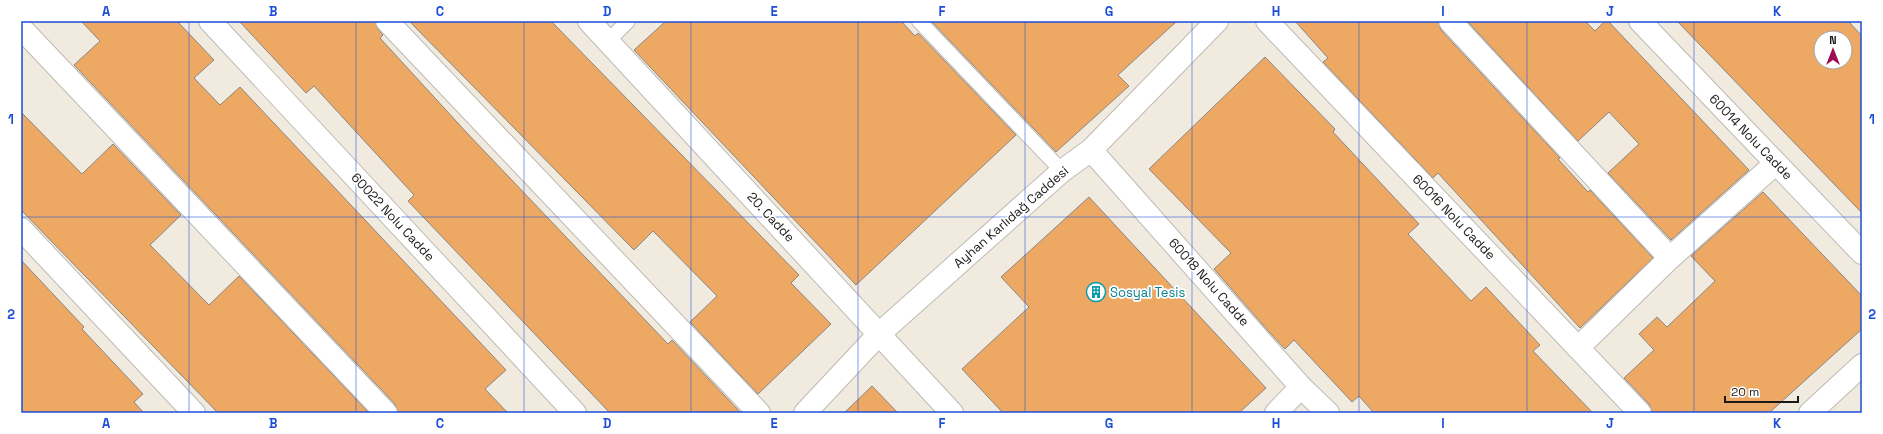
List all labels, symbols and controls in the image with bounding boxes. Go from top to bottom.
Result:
text: A [102,3,111,20]
text: B [269,3,278,20]
text: C [436,3,444,20]
text: D [603,3,612,20]
text: E [770,3,778,20]
text: F [939,3,946,20]
text: G [1105,3,1113,20]
text: H [1272,3,1280,20]
text: I [1441,3,1445,20]
text: J [1606,3,1614,20]
text: K [1773,3,1782,20]
north arrow [1813,30,1853,70]
text: N [1829,33,1837,47]
street label: 60014 Nolu Cadde [1706,91,1796,183]
text: 1 [8,111,14,128]
text: 1 [1869,111,1875,128]
street label: Ayhan Karlıdağ Caddesi [950,162,1072,272]
street label: 60022 Nolu Cadde [348,169,438,265]
street label: 60016 Nolu Cadde [1409,171,1499,263]
street label: 20. Cadde [744,188,798,246]
street label: 60018 Nolu Cadde [1165,234,1253,330]
building icon: Sosyal Tesis [1085,281,1107,303]
place label: Sosyal Tesis [1110,284,1186,301]
text: 2 [7,306,15,323]
text: 2 [1868,306,1876,323]
scale bar [1725,378,1798,404]
text: 20 m [1731,384,1759,400]
text: A [102,415,111,432]
text: B [269,415,278,432]
text: C [436,415,444,432]
text: D [603,415,612,432]
text: E [770,415,778,432]
text: F [939,415,946,432]
text: G [1105,415,1113,432]
text: H [1272,415,1280,432]
text: I [1441,415,1445,432]
text: J [1606,415,1614,432]
text: K [1773,415,1782,432]

